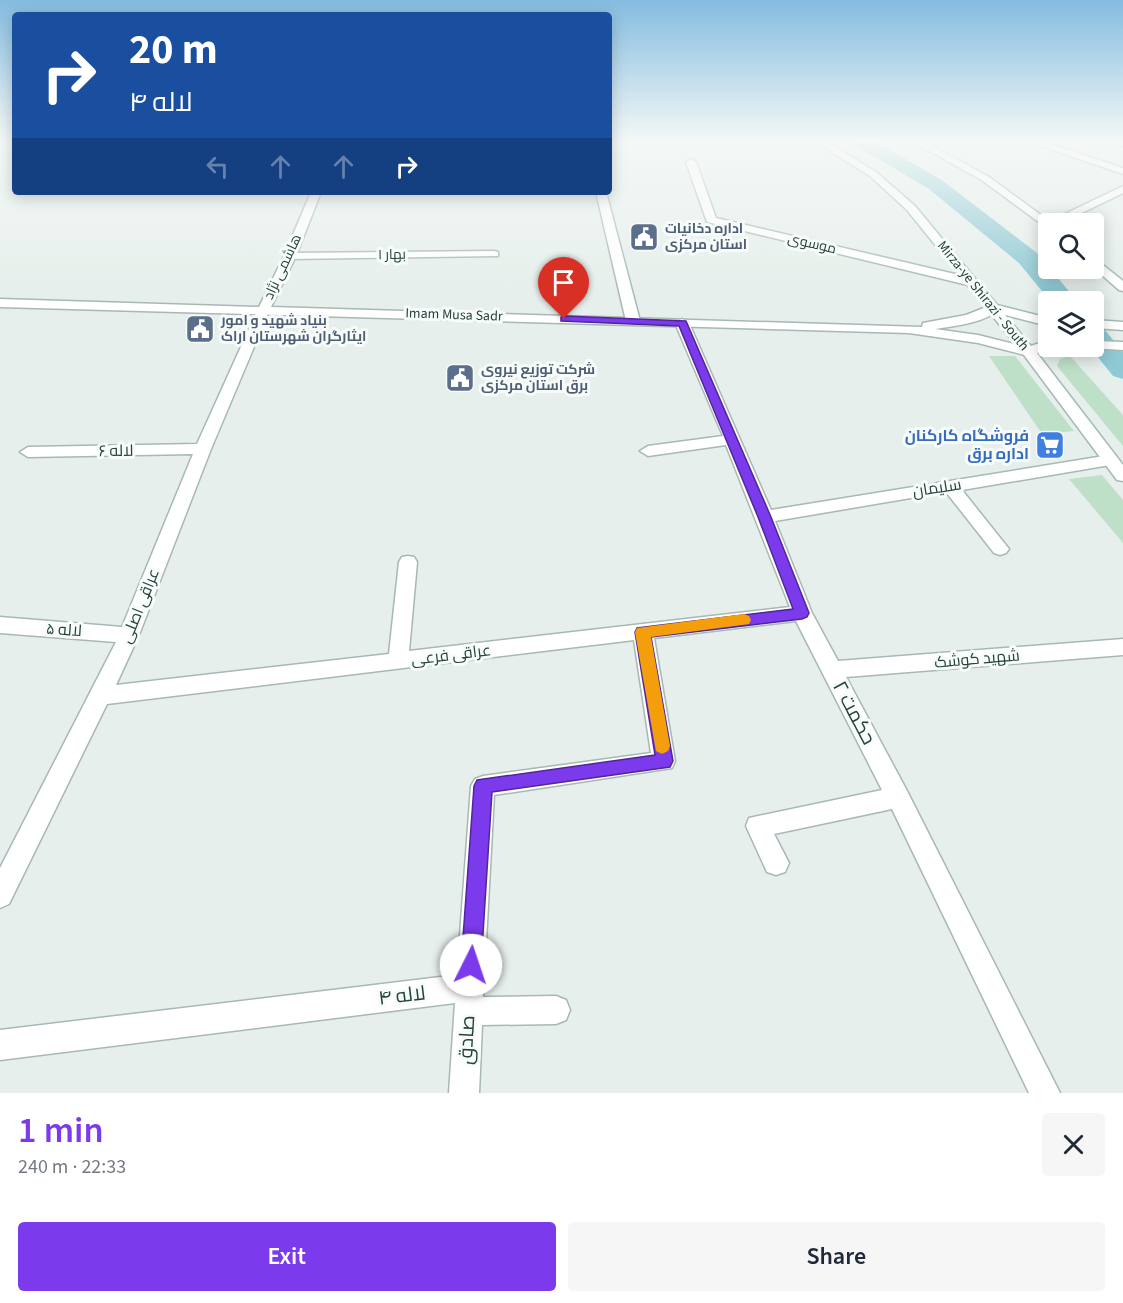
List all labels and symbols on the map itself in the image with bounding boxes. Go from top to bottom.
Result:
place label: اداره دخانیات استان مرکزی [665,219,747,255]
public building icon: اداره دخانیات استان مرکزی [628,221,660,253]
street label: موسوی [786,229,838,259]
street label: هاشمی نژاد [259,231,307,303]
street label: Mirza-ye Shirazi - South [932,237,1034,355]
street label: بهار ۱ [378,245,406,265]
pin [538,257,589,319]
street label: Imam Musa Sadr [405,303,503,327]
place label: بنیاد شهید و امور ایثارگران شهرستان اراک [220,311,366,347]
public building icon: بنیاد شهید و امور ایثارگران شهرستان اراک [184,313,216,345]
place label: شرکت توزیع نیروی برق استان مرکزی [481,360,595,396]
public building icon: شرکت توزیع نیروی برق استان مرکزی [444,362,476,394]
place label: فروشگاه کارکنان اداره برق [905,425,1029,465]
supermarket icon: فروشگاه کارکنان اداره برق [1034,429,1066,461]
street label: لاله ۶ [98,440,134,462]
street label: سلیمان [911,473,963,503]
street label: عراقی اصلی [115,565,165,647]
street label: لاله ۵ [45,618,83,642]
street label: عراقی فرعی [410,639,492,671]
street label: شهید کوشک [933,644,1021,674]
street label: حکمت ۲ [826,676,882,750]
position arrow [439,933,503,997]
street label: لاله ۴ [377,979,427,1013]
street label: صادق [452,1015,482,1065]

